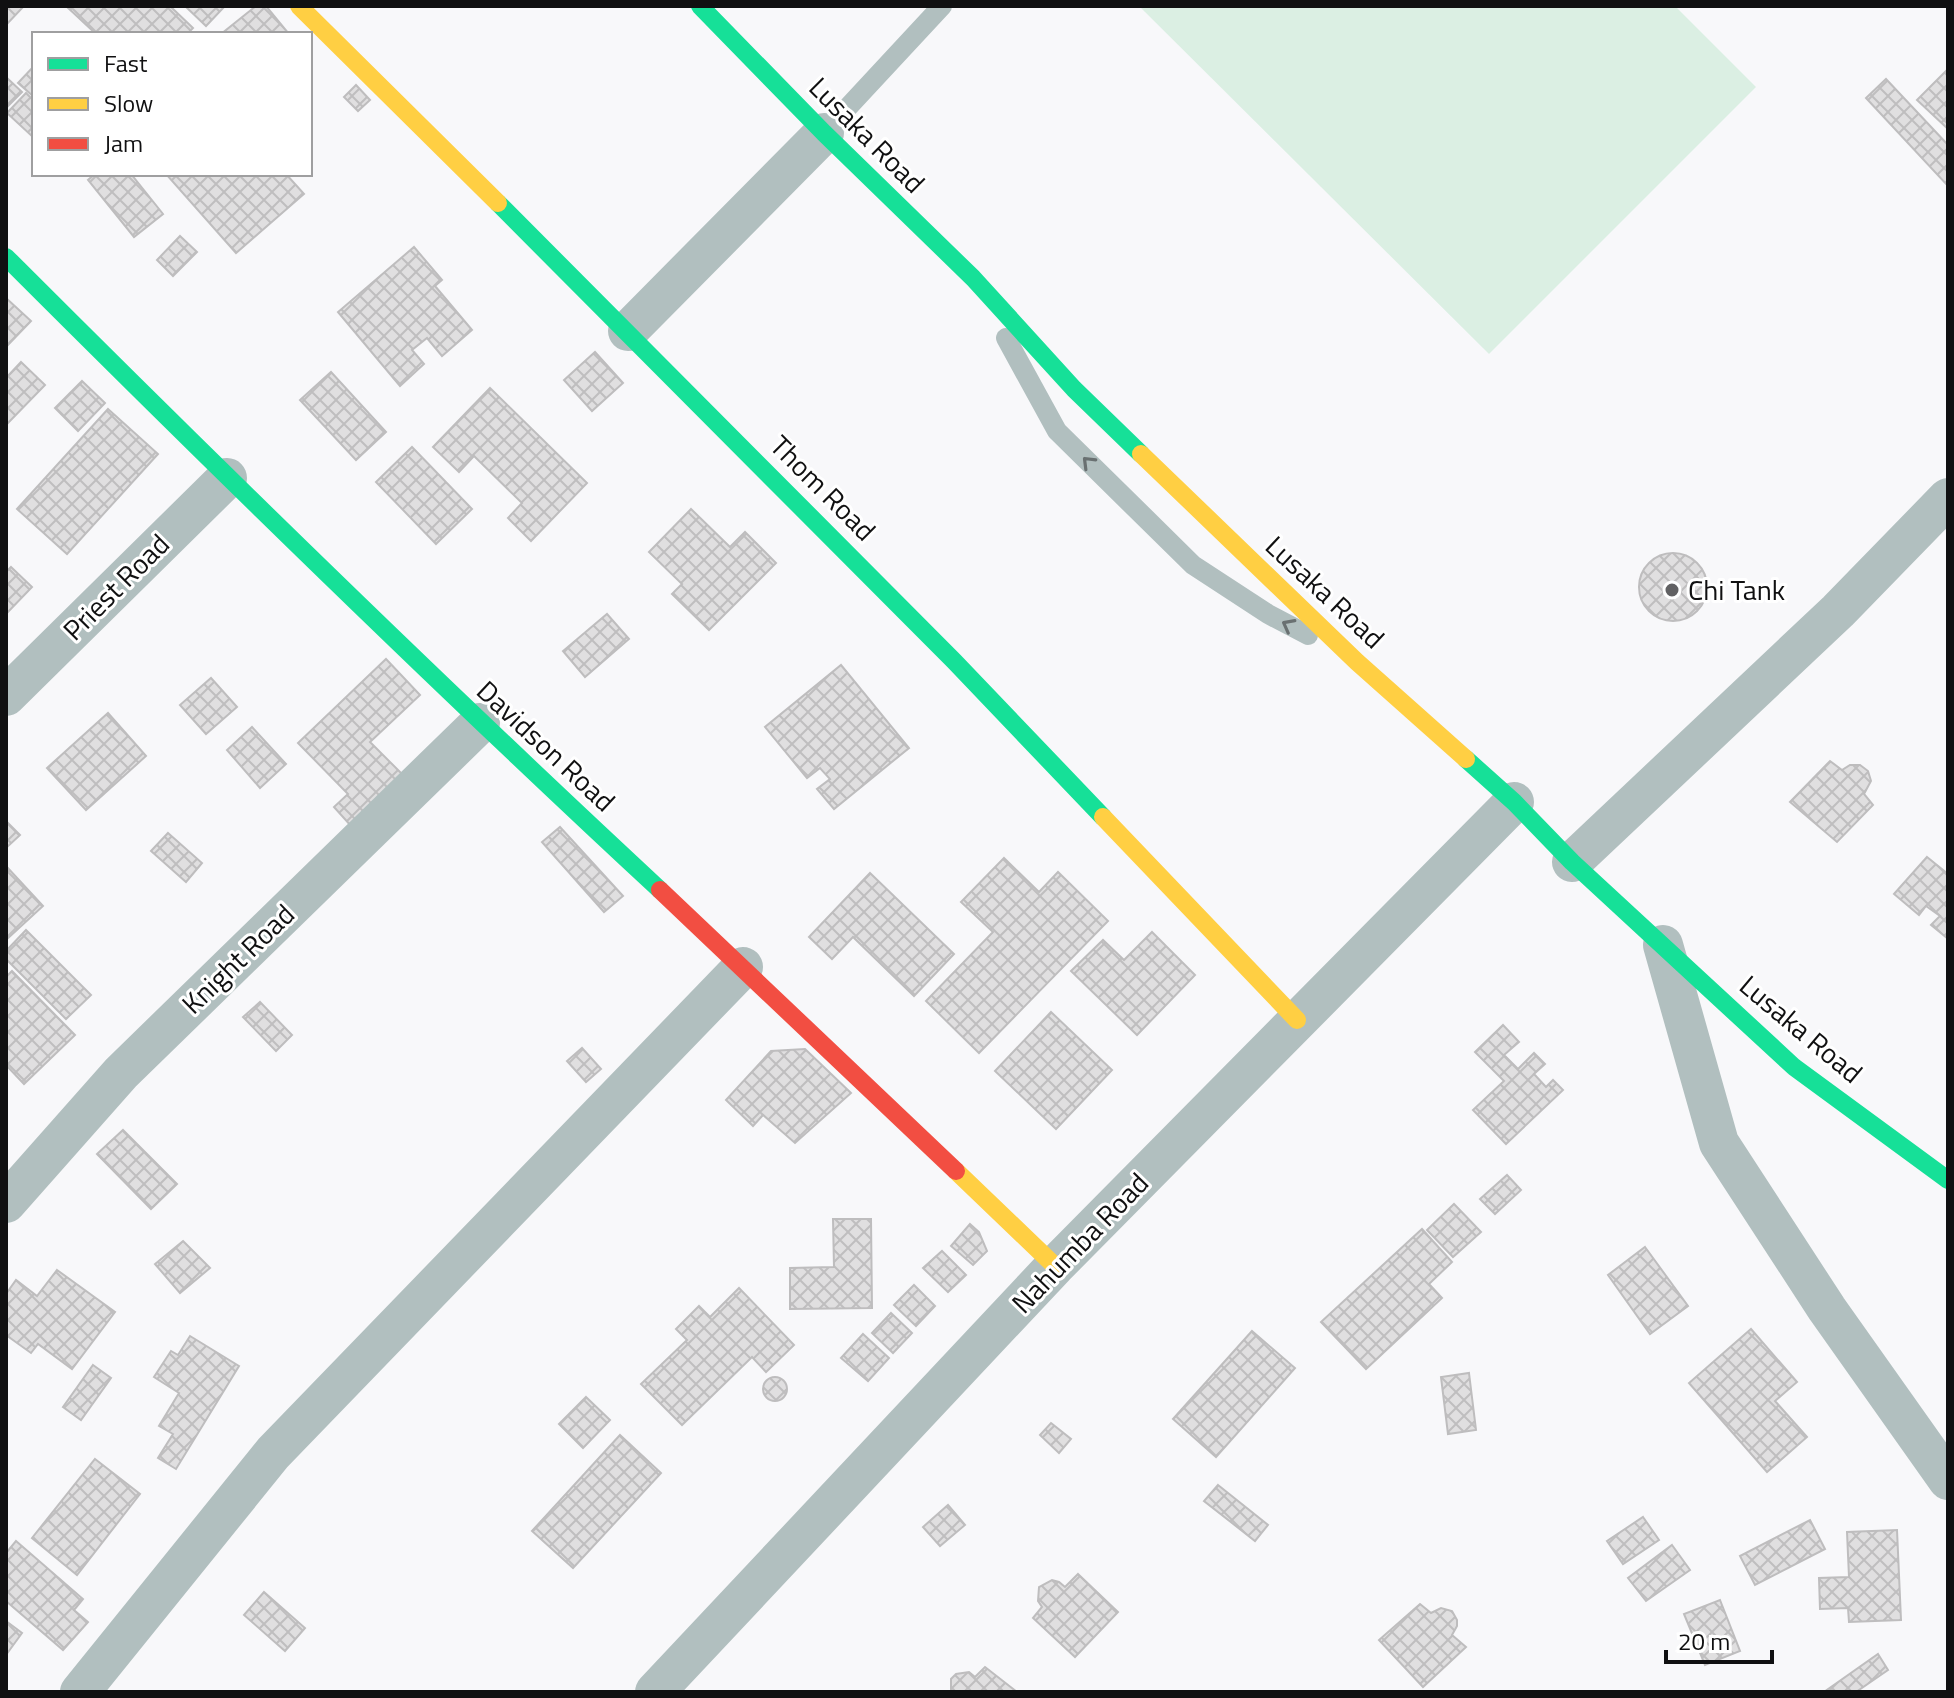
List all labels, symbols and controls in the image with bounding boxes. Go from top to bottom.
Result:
legend [32,32,312,176]
text: Fast [104,45,148,81]
street label: Lusaka Road [799,67,935,203]
text: Slow [104,85,153,121]
text: Jam [104,125,143,161]
street label: Thom Road [761,425,886,550]
one-way arrow [1083,456,1097,471]
street label: Priest Road [52,523,179,650]
street label: Lusaka Road [1256,525,1395,658]
place label: Chi Tank [1688,568,1785,611]
marker: Chi Tank [1663,581,1681,599]
one-way arrow [1282,620,1297,635]
street label: Davidson Road [467,670,625,821]
street label: Knight Road [171,894,304,1024]
street label: Lusaka Road [1730,964,1872,1093]
street label: Nahumba Road [1001,1162,1158,1323]
scale bar [1666,1614,1772,1664]
text: 20 m [1678,1623,1730,1659]

